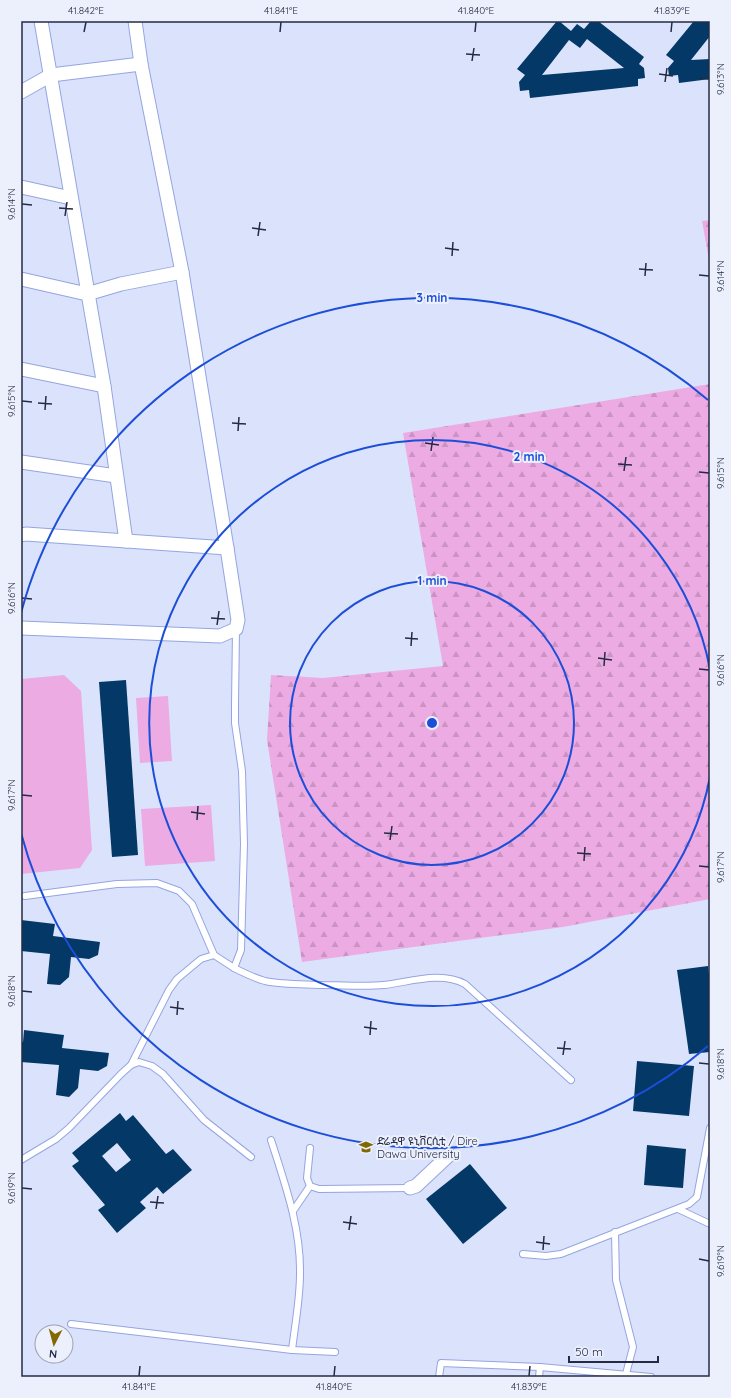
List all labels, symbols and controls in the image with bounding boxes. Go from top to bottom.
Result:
text: 41.842°E [68,4,104,17]
text: 41.841°E [264,4,298,17]
text: 41.840°E [458,4,494,17]
text: 41.839°E [654,4,690,17]
text: 9.613°N [714,63,727,95]
text: 9.614°N [5,188,18,220]
text: 9.614°N [714,260,727,292]
text: 3 min [417,290,447,305]
text: 9.615°N [5,385,18,417]
text: 2 min [513,449,545,464]
text: 9.615°N [714,457,727,489]
text: 1 min [417,573,447,588]
text: 9.616°N [5,582,18,614]
text: 9.616°N [714,654,727,686]
centre of rings [425,716,439,730]
text: 9.617°N [5,779,18,811]
text: 9.617°N [714,851,727,883]
text: 9.618°N [5,975,18,1007]
text: 9.618°N [714,1048,727,1080]
place label: ድሬዳዋ ዩኒቨርሲቲ / Dire Dawa University [377,1134,478,1161]
school or university icon: ድሬዳዋ ዩኒቨርሲቲ / Dire Dawa University [358,1139,374,1155]
text: 9.619°N [5,1172,18,1204]
text: 9.619°N [714,1245,727,1277]
north arrow [34,1324,74,1364]
scale bar [569,1338,658,1364]
text: 50 m [575,1344,603,1359]
text: N [48,1347,58,1361]
text: 41.841°E [122,1380,156,1393]
text: 41.840°E [316,1380,352,1393]
text: 41.839°E [511,1380,547,1393]

